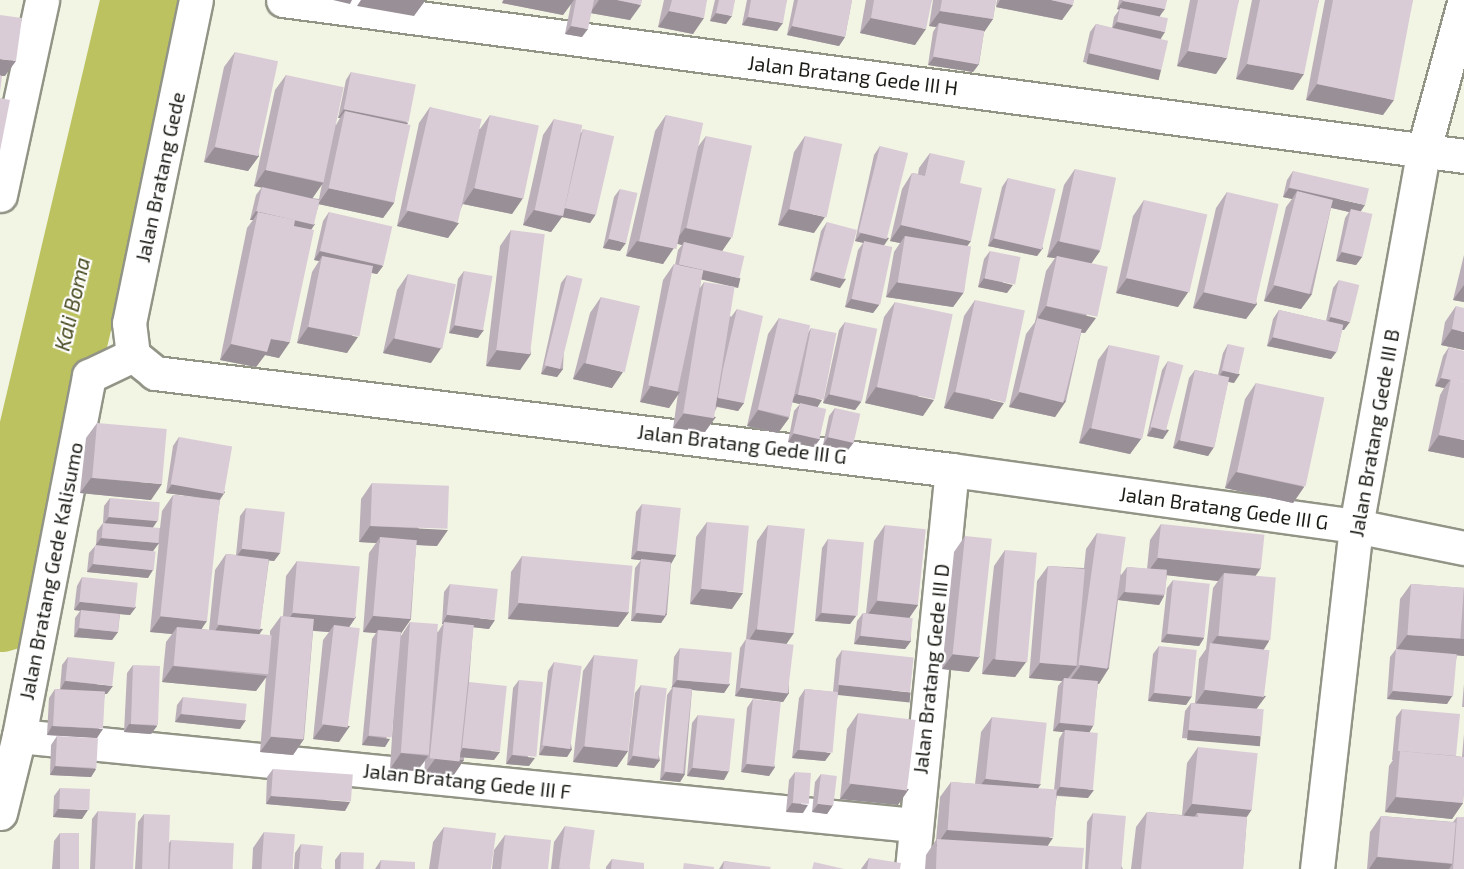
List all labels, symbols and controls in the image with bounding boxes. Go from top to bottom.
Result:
street label: Jalan Bratang Gede III H [747,50,959,100]
street label: Jalan Bratang Gede [130,90,190,264]
water label: Kali Boma [49,255,95,353]
street label: Jalan Bratang Gede III B [1344,327,1404,539]
street label: Jalan Bratang Gede III G [636,419,848,469]
street label: Jalan Bratang Gede Kalisumo [14,440,88,702]
street label: Jalan Bratang Gede III G [1118,481,1330,535]
street label: Jalan Bratang Gede III D [908,563,954,775]
street label: Jalan Bratang Gede III F [362,758,572,804]

